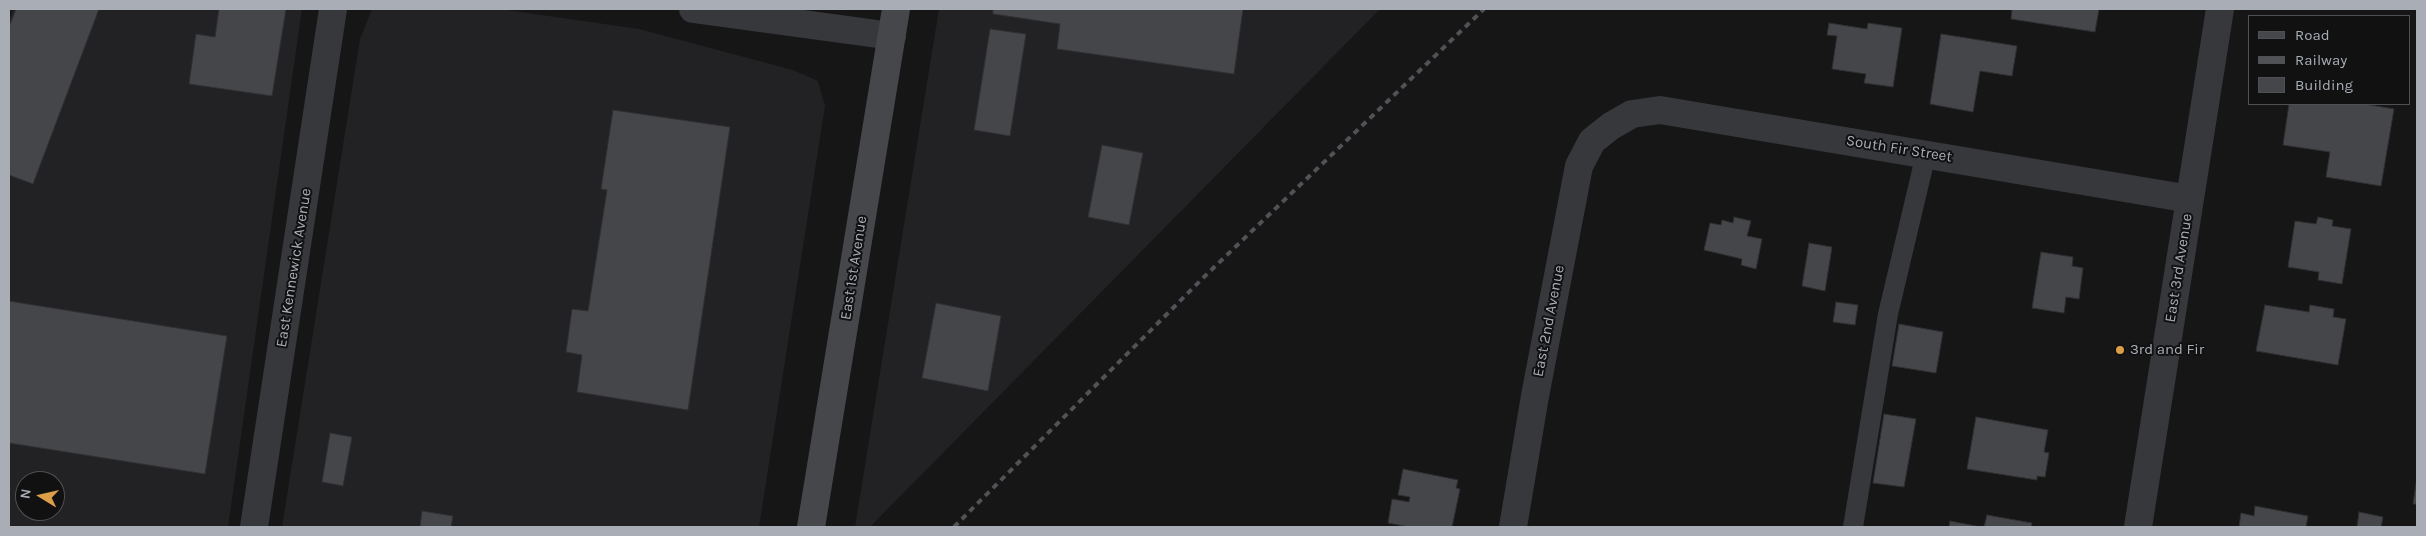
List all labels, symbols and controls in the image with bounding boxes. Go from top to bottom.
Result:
legend [2248,15,2411,105]
text: Road [2295,26,2330,44]
text: Railway [2295,51,2347,69]
text: Building [2295,76,2353,94]
street label: South Fir Street [1845,132,1953,166]
street label: East Kennewick Avenue [273,187,315,349]
street label: East 3rd Avenue [2162,212,2196,324]
street label: East 1st Avenue [837,215,871,321]
street label: East 2nd Avenue [1529,264,1569,378]
place label: 3rd and Fir [2130,341,2204,359]
marker: 3rd and Fir [2114,344,2126,356]
north arrow [15,471,65,521]
text: N [16,487,35,500]

